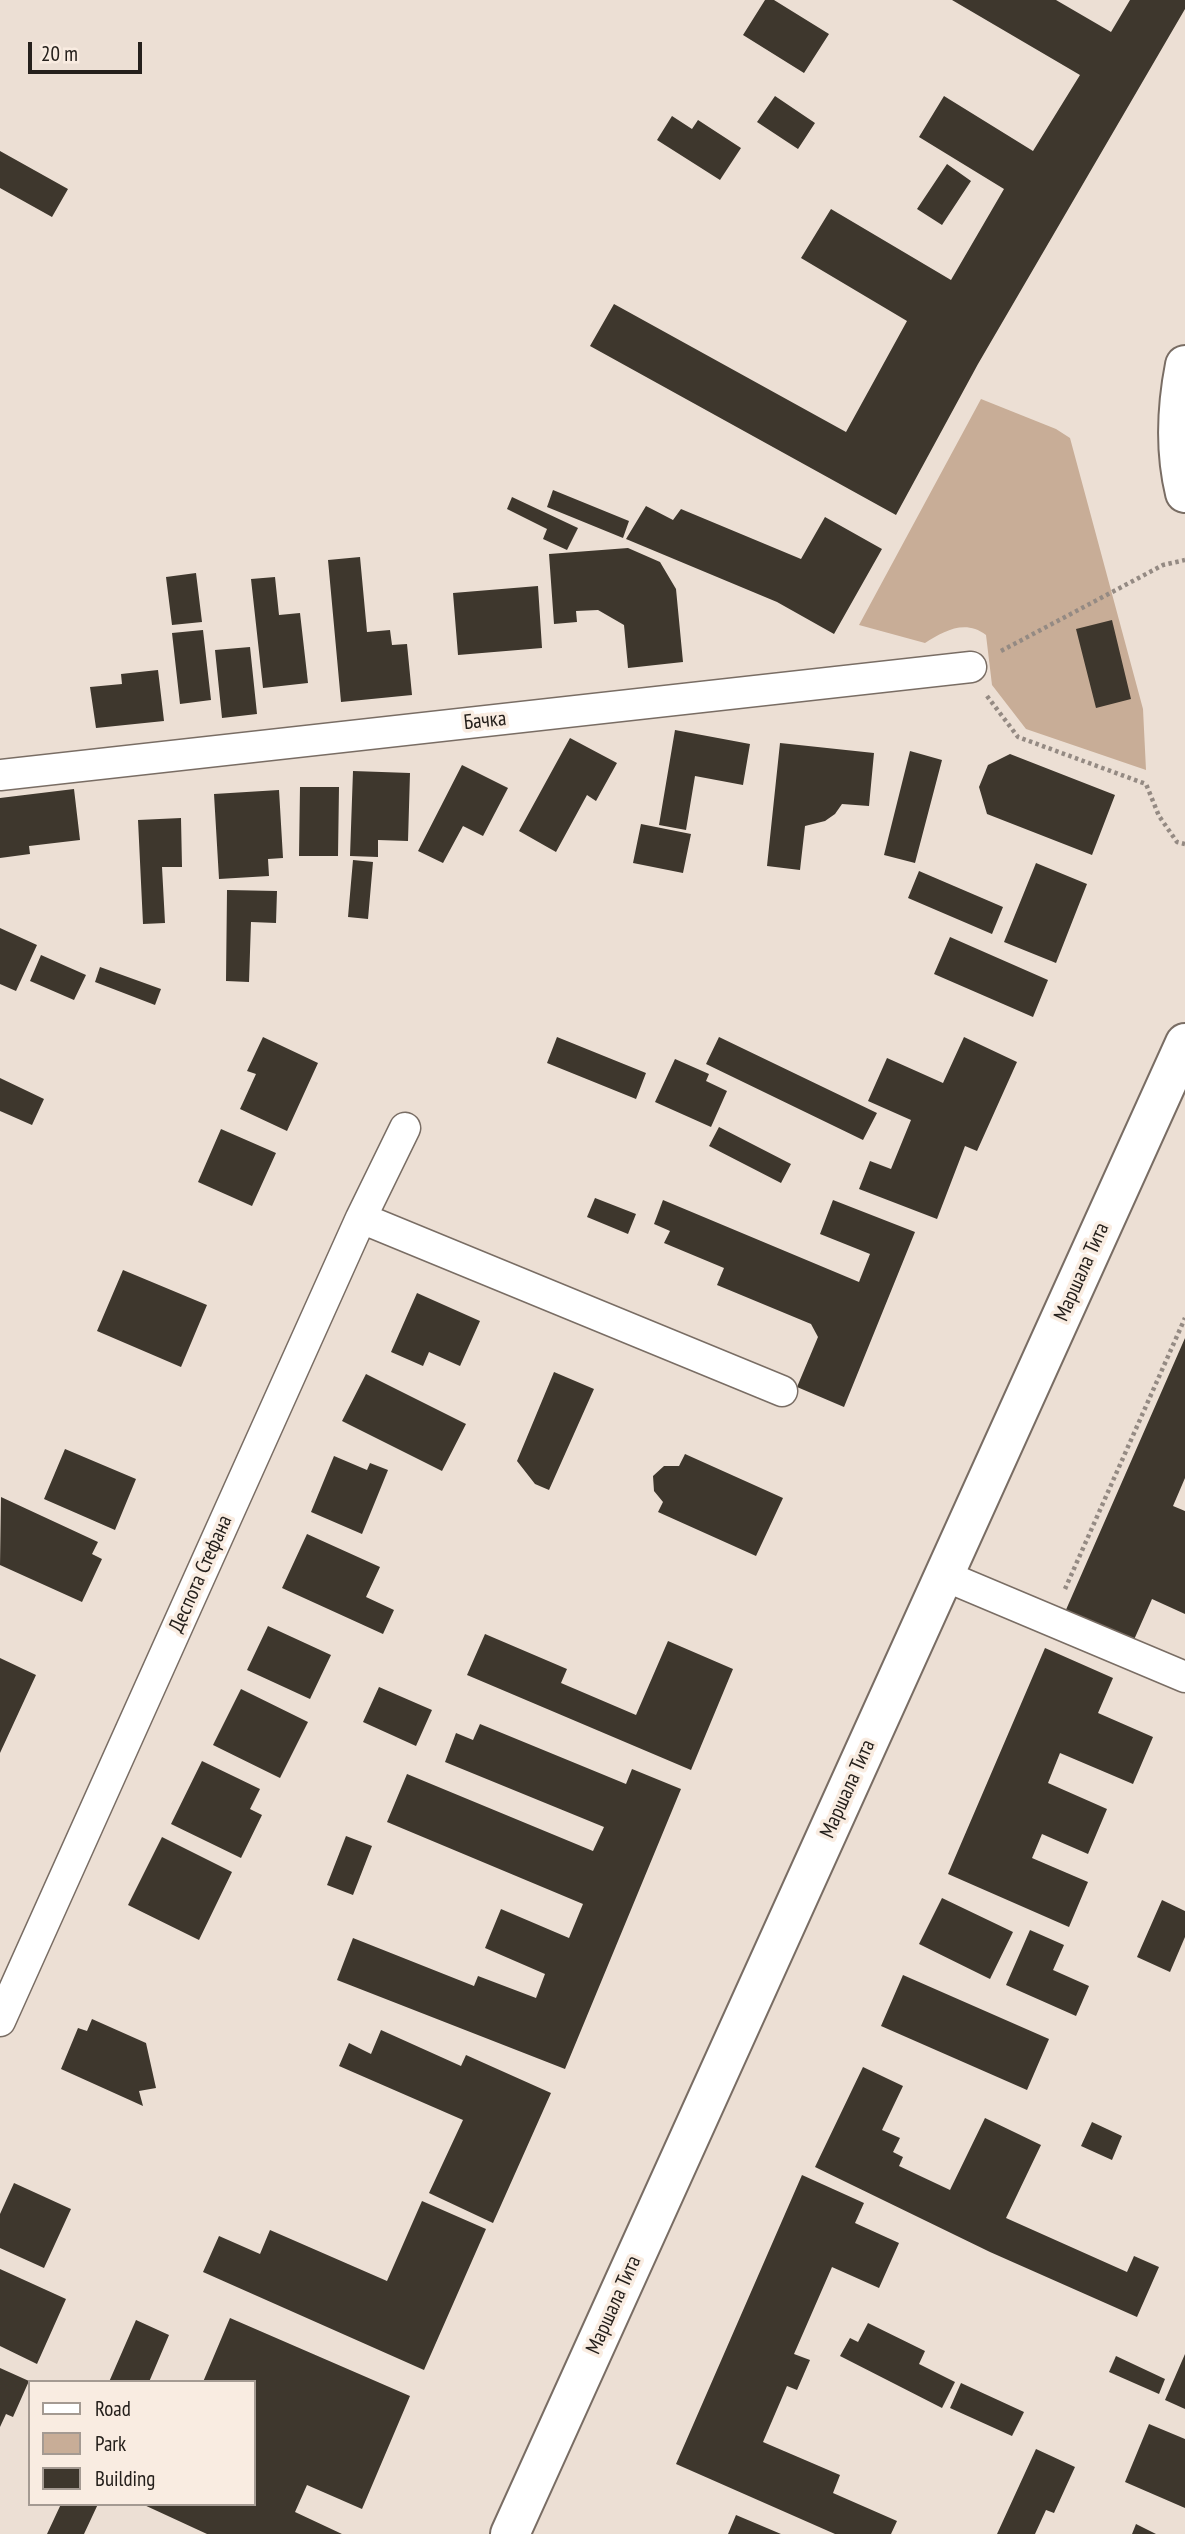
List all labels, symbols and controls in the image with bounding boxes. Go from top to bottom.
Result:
scale bar [32,28,145,72]
text: 20 m [41,40,78,67]
street label: Бачка [463,706,507,736]
street label: Маршала Тита [1049,1219,1115,1325]
street label: Деспота Стефана [164,1512,238,1636]
street label: Маршала Тита [815,1736,881,1842]
street label: Маршала Тита [581,2252,647,2358]
legend [28,2380,256,2506]
text: Road [95,2395,131,2422]
text: Park [95,2430,126,2457]
text: Building [95,2465,155,2492]

